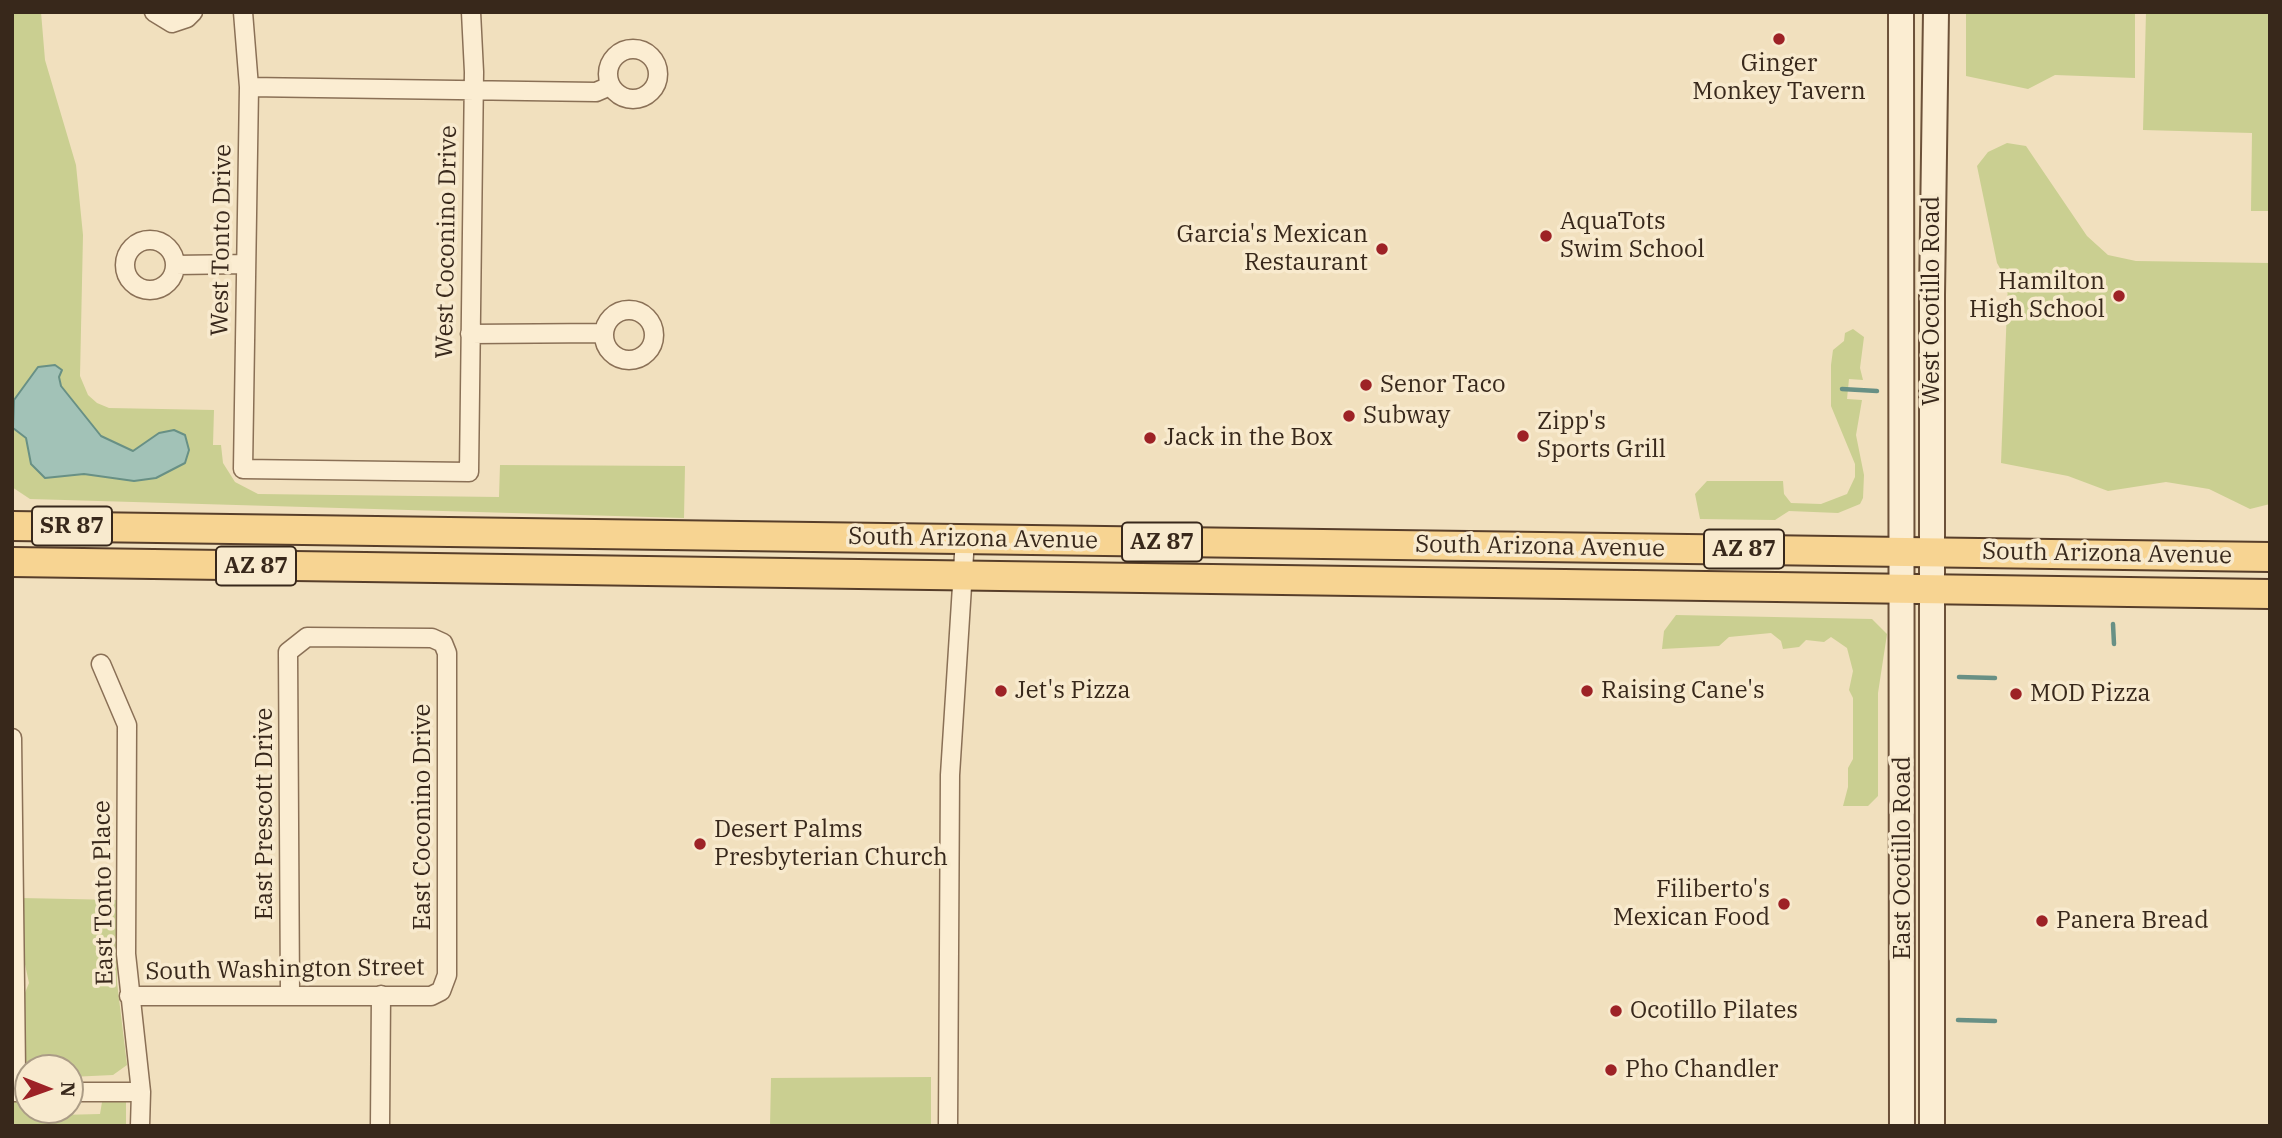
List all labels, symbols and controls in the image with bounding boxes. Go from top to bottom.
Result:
marker: Ginger Monkey Tavern [1771,31,1787,47]
place label: Ginger Monkey Tavern [1692,50,1866,106]
street label: West Coconino Drive [431,125,463,359]
street label: West Tonto Drive [206,144,238,336]
street label: West Ocotillo Road [1918,196,1946,406]
place label: AquaTots Swim School [1560,208,1705,264]
place label: Garcia's Mexican Restaurant [1177,221,1368,277]
marker: AquaTots Swim School [1538,228,1554,244]
marker: Garcia's Mexican Restaurant [1374,241,1390,257]
place label: Hamilton High School [1969,268,2105,324]
marker: Hamilton High School [2111,288,2127,304]
place label: Senor Taco [1380,371,1506,399]
marker: Senor Taco [1358,377,1374,393]
place label: Subway [1363,402,1450,430]
marker: Subway [1341,408,1357,424]
place label: Zipp's Sports Grill [1537,408,1666,464]
place label: Jack in the Box [1164,424,1333,452]
marker: Zipp's Sports Grill [1515,428,1531,444]
marker: Jack in the Box [1142,430,1158,446]
road number: SR 87 [32,506,112,546]
street label: South Arizona Avenue [848,522,1098,556]
road number: AZ 87 [1122,522,1202,562]
street label: South Arizona Avenue [1415,530,1665,564]
road number: AZ 87 [1704,530,1784,568]
street label: South Arizona Avenue [1982,537,2232,571]
road number: AZ 87 [216,546,296,586]
place label: Jet's Pizza [1015,677,1131,705]
place label: Raising Cane's [1601,677,1765,705]
place label: MOD Pizza [2030,680,2151,708]
marker: Jet's Pizza [993,683,1009,699]
marker: Raising Cane's [1579,683,1595,699]
marker: MOD Pizza [2008,686,2024,702]
street label: East Coconino Drive [409,704,437,930]
street label: East Prescott Drive [251,708,279,920]
street label: East Ocotillo Road [1889,756,1917,960]
street label: East Tonto Place [88,800,120,986]
place label: Desert Palms Presbyterian Church [714,816,948,872]
marker: Desert Palms Presbyterian Church [692,836,708,852]
place label: Filiberto's Mexican Food [1613,876,1770,932]
marker: Filiberto's Mexican Food [1776,896,1792,912]
place label: Panera Bread [2056,907,2209,935]
marker: Panera Bread [2034,913,2050,929]
street label: South Washington Street [145,953,425,987]
place label: Ocotillo Pilates [1630,997,1798,1025]
marker: Ocotillo Pilates [1608,1003,1624,1019]
north arrow [14,1054,84,1124]
place label: Pho Chandler [1625,1056,1778,1084]
marker: Pho Chandler [1603,1062,1619,1078]
text: N [56,1082,80,1097]

